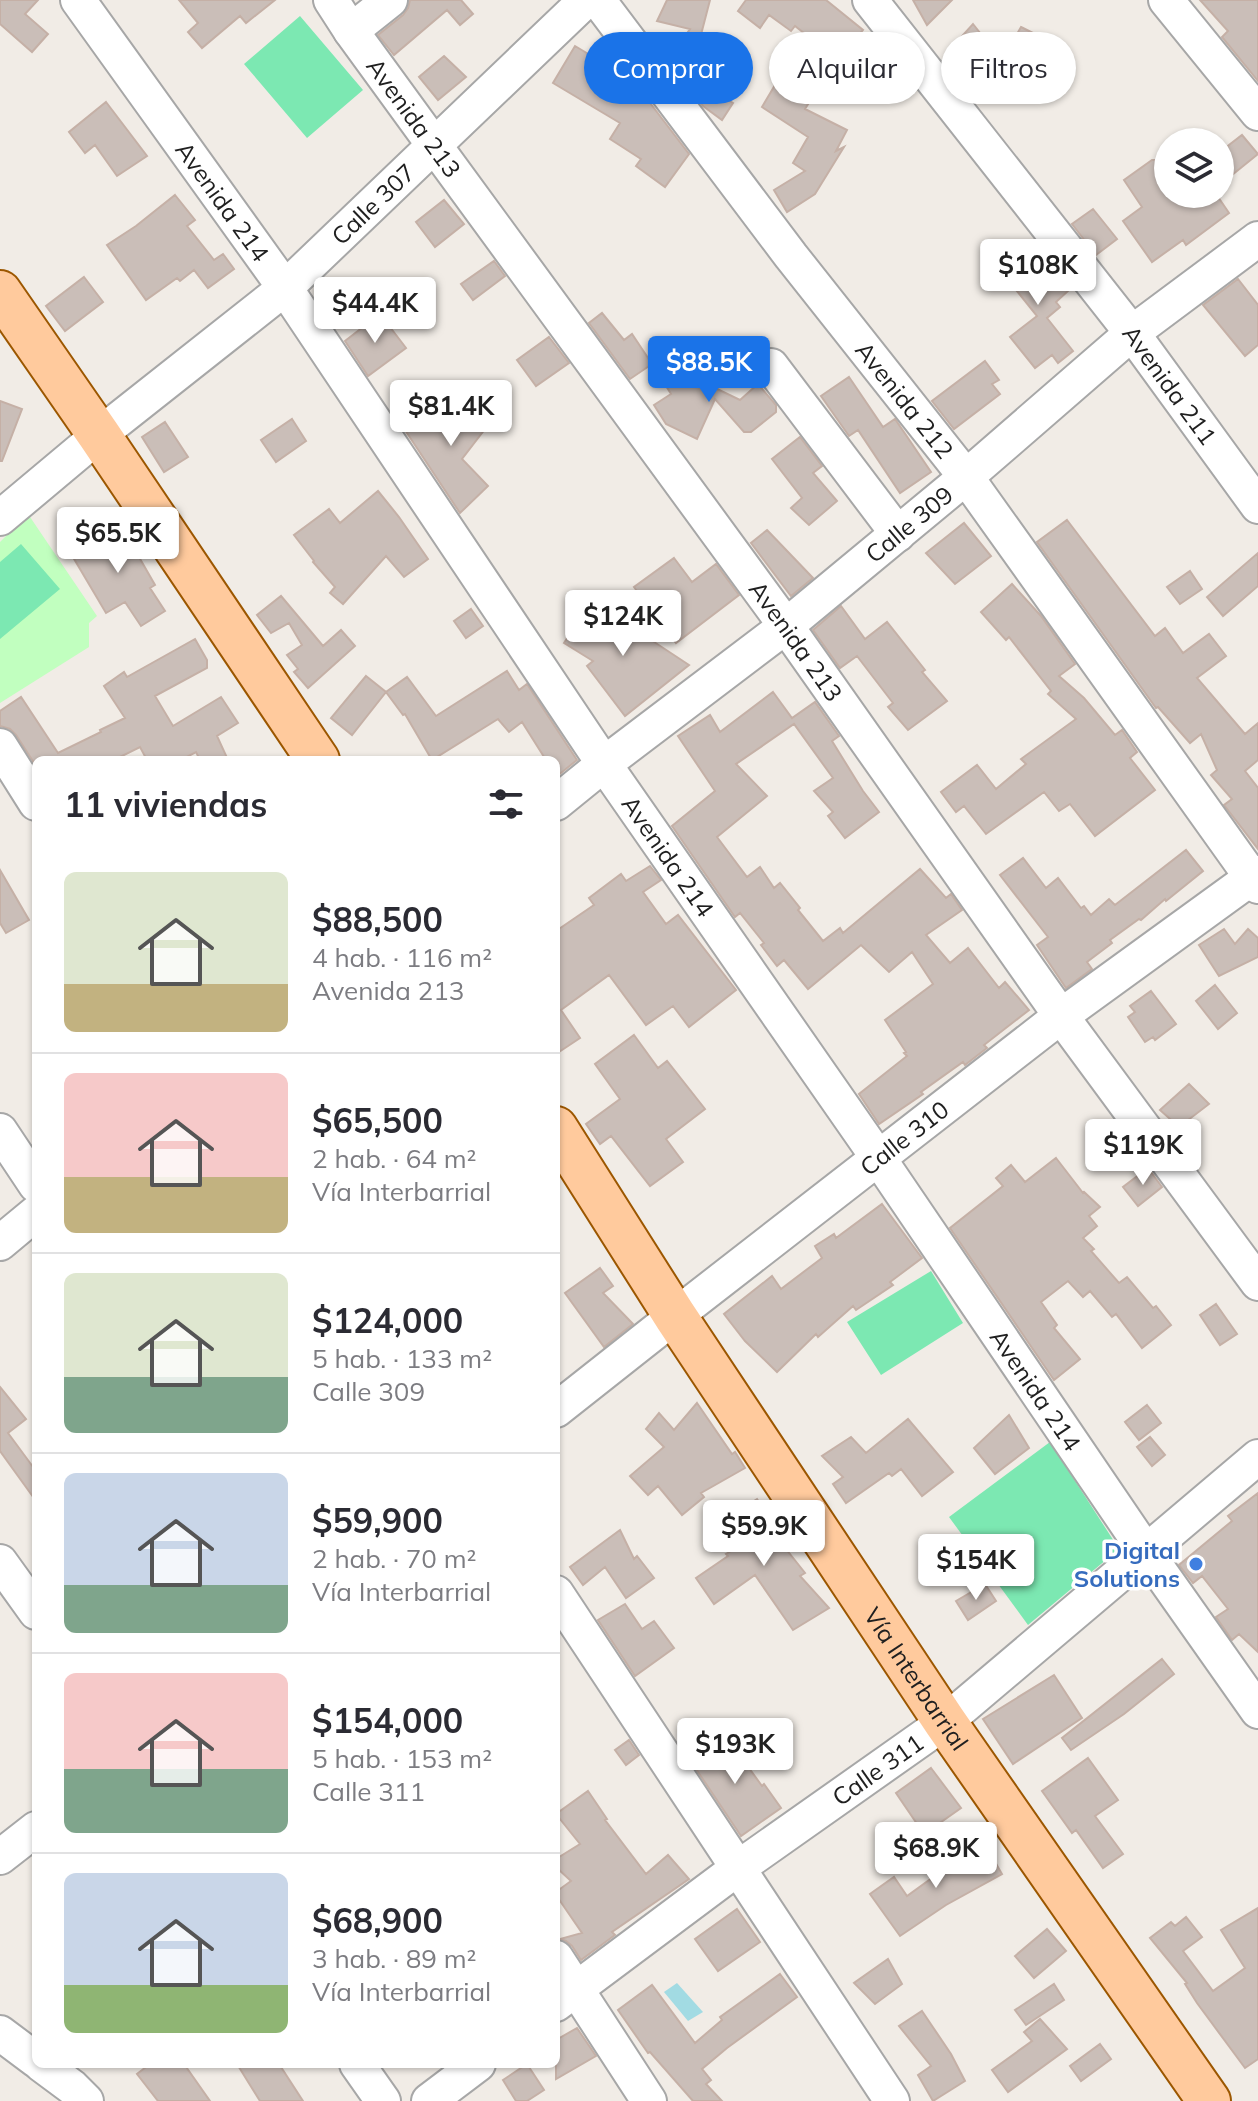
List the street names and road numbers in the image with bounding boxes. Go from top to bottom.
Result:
street label: Avenida 213 [360,52,468,183]
street label: Avenida 214 [169,135,276,267]
street label: Calle 307 [325,157,421,251]
street label: Avenida 211 [1116,319,1223,451]
street label: Avenida 212 [849,335,960,464]
street label: Calle 309 [859,479,959,569]
street label: Avenida 213 [743,575,849,707]
street label: Avenida 214 [616,790,721,923]
street label: Calle 310 [854,1094,955,1182]
street label: Avenida 214 [984,1323,1088,1456]
street label: Vía Interbarrial [858,1601,975,1756]
street label: Calle 311 [826,1727,929,1812]

